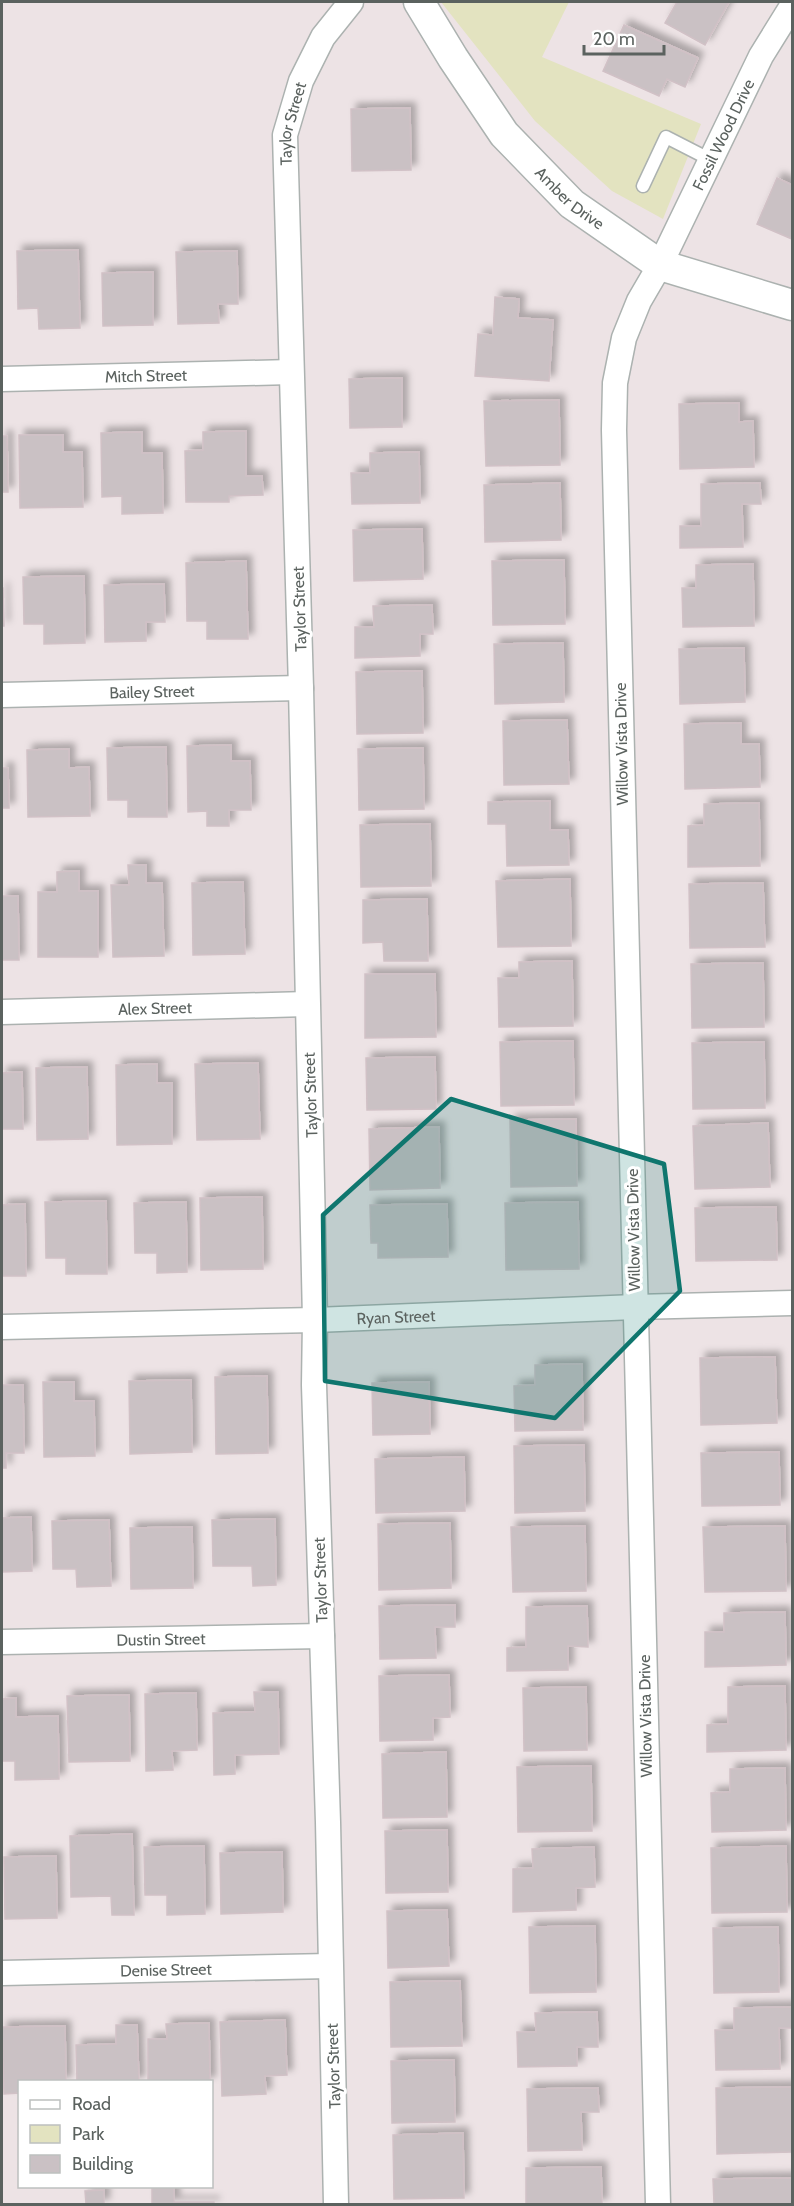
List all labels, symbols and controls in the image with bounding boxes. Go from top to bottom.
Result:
scale bar [584,18,664,56]
text: 20 m [593,28,635,50]
street label: Fossil Wood Drive [689,76,758,193]
street label: Taylor Street [275,79,310,166]
street label: Amber Drive [531,163,608,233]
street label: Mitch Street [105,366,188,387]
street label: Taylor Street [288,565,310,652]
street label: Bailey Street [109,681,195,702]
street label: Willow Vista Drive [611,682,632,806]
street label: Alex Street [118,998,193,1019]
street label: Taylor Street [299,1051,321,1138]
street label: Willow Vista Drive [623,1168,644,1292]
street label: Ryan Street [356,1306,436,1328]
street label: Taylor Street [309,1536,331,1623]
street label: Dustin Street [116,1629,206,1650]
street label: Willow Vista Drive [635,1654,656,1778]
street label: Denise Street [120,1960,213,1980]
street label: Taylor Street [322,2022,344,2109]
legend [18,2080,213,2188]
text: Road [72,2093,111,2115]
text: Park [72,2123,105,2145]
text: Building [72,2153,134,2175]

